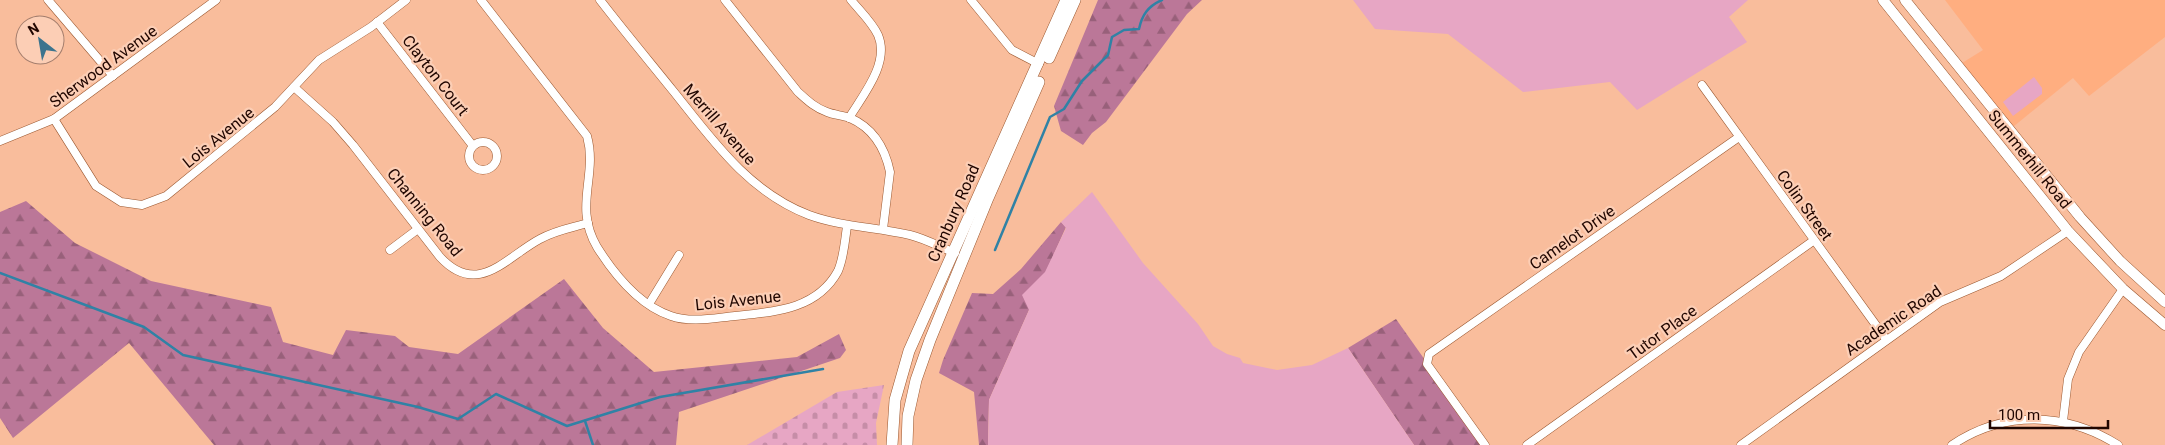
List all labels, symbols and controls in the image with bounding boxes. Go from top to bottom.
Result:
north arrow [15,15,65,65]
text: N [25,19,42,38]
street label: Sherwood Avenue [46,21,161,112]
street label: Clayton Court [398,31,473,119]
street label: Merrill Avenue [679,80,760,169]
street label: Lois Avenue [179,103,258,172]
street label: Summerhill Road [1984,106,2075,212]
street label: Cranbury Road [923,162,983,265]
street label: Channing Road [383,164,466,260]
street label: Colin Street [1773,166,1836,244]
street label: Camelot Drive [1526,201,1619,274]
street label: Academic Road [1842,281,1945,360]
street label: Lois Avenue [694,287,782,314]
street label: Tutor Place [1624,301,1701,364]
scale bar [1990,398,2108,430]
text: 100 m [1998,406,2040,424]

